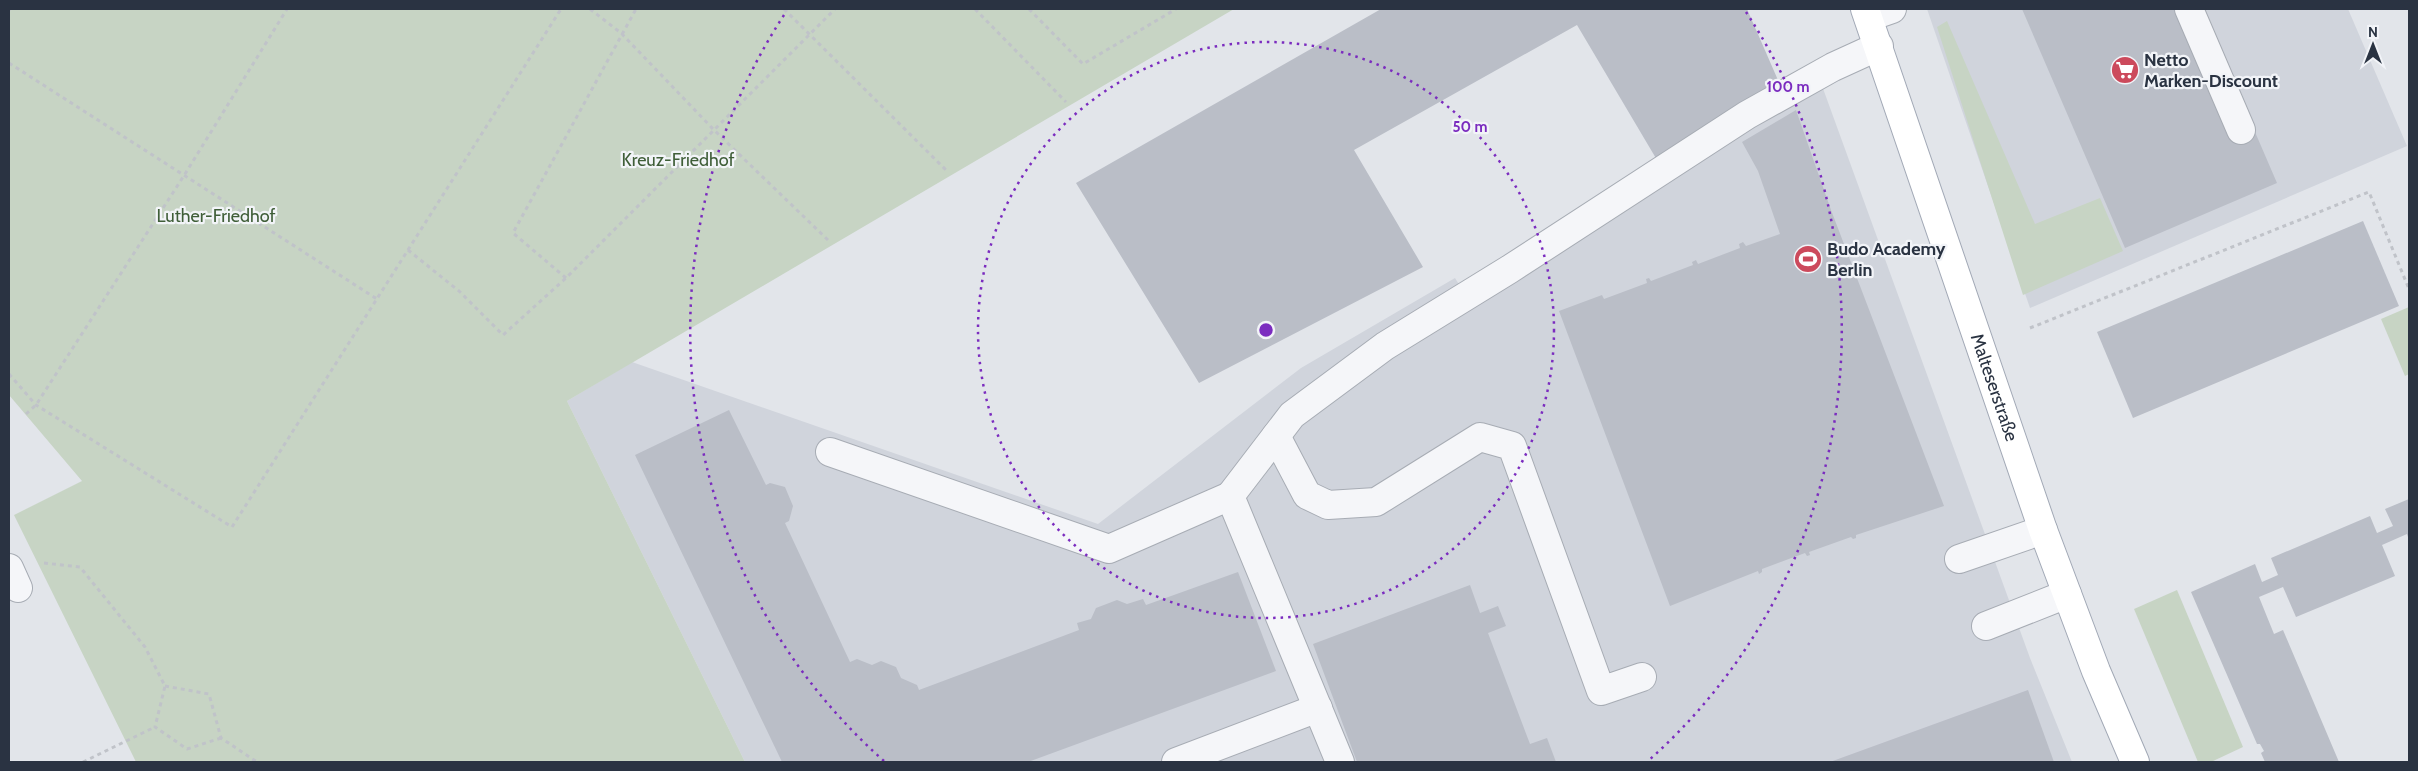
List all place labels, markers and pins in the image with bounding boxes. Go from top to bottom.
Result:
place label: Netto Marken-Discount [2144,49,2278,92]
supermarket icon: Netto Marken-Discount [2110,55,2140,85]
place label: Budo Academy Berlin [1827,238,1946,281]
sports icon: Budo Academy Berlin [1793,244,1823,274]
centre of rings [1257,321,1275,339]

